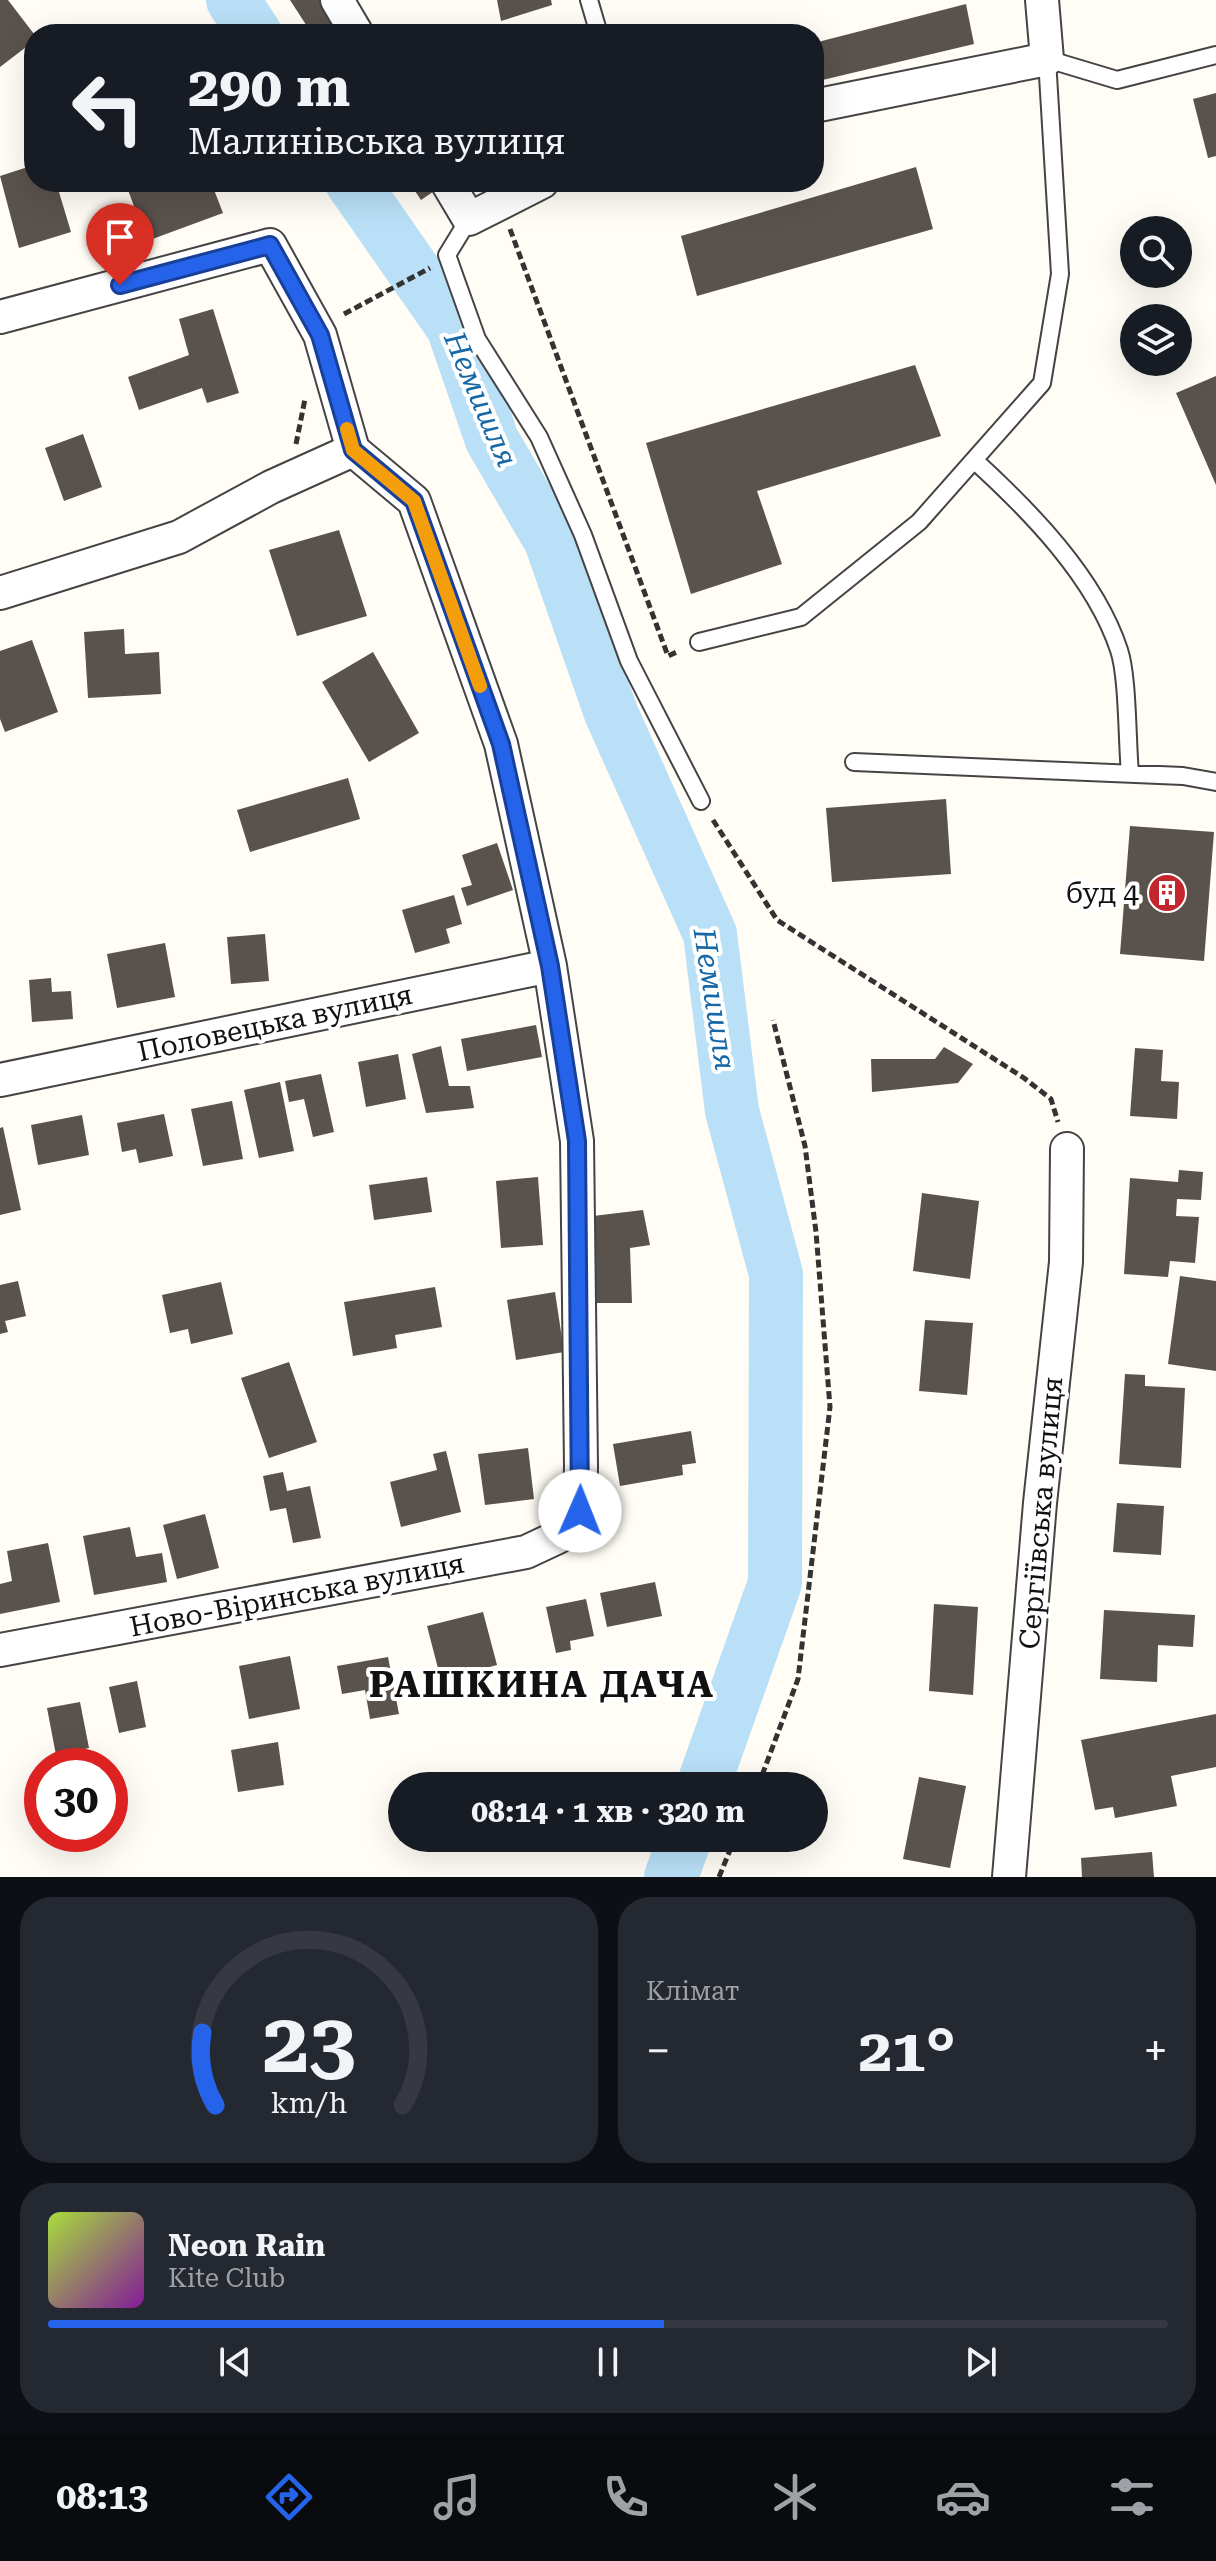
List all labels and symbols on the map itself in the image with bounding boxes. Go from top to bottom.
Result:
pin [86,203,154,285]
water label: Немишля [437,325,525,472]
building icon: буд 4 [1146,872,1188,914]
place label: буд 4 [1066,877,1139,910]
water label: Немишля [686,925,743,1072]
street label: Половецька вулиця [135,978,415,1068]
street label: Сергіївська вулиця [1013,1375,1069,1651]
position arrow [538,1469,622,1553]
street label: Ново-Віринська вулиця [127,1546,467,1644]
district label: РАШКИНА ДАЧА [369,1664,715,1706]
speed limit sign: 30 [24,1748,128,1852]

